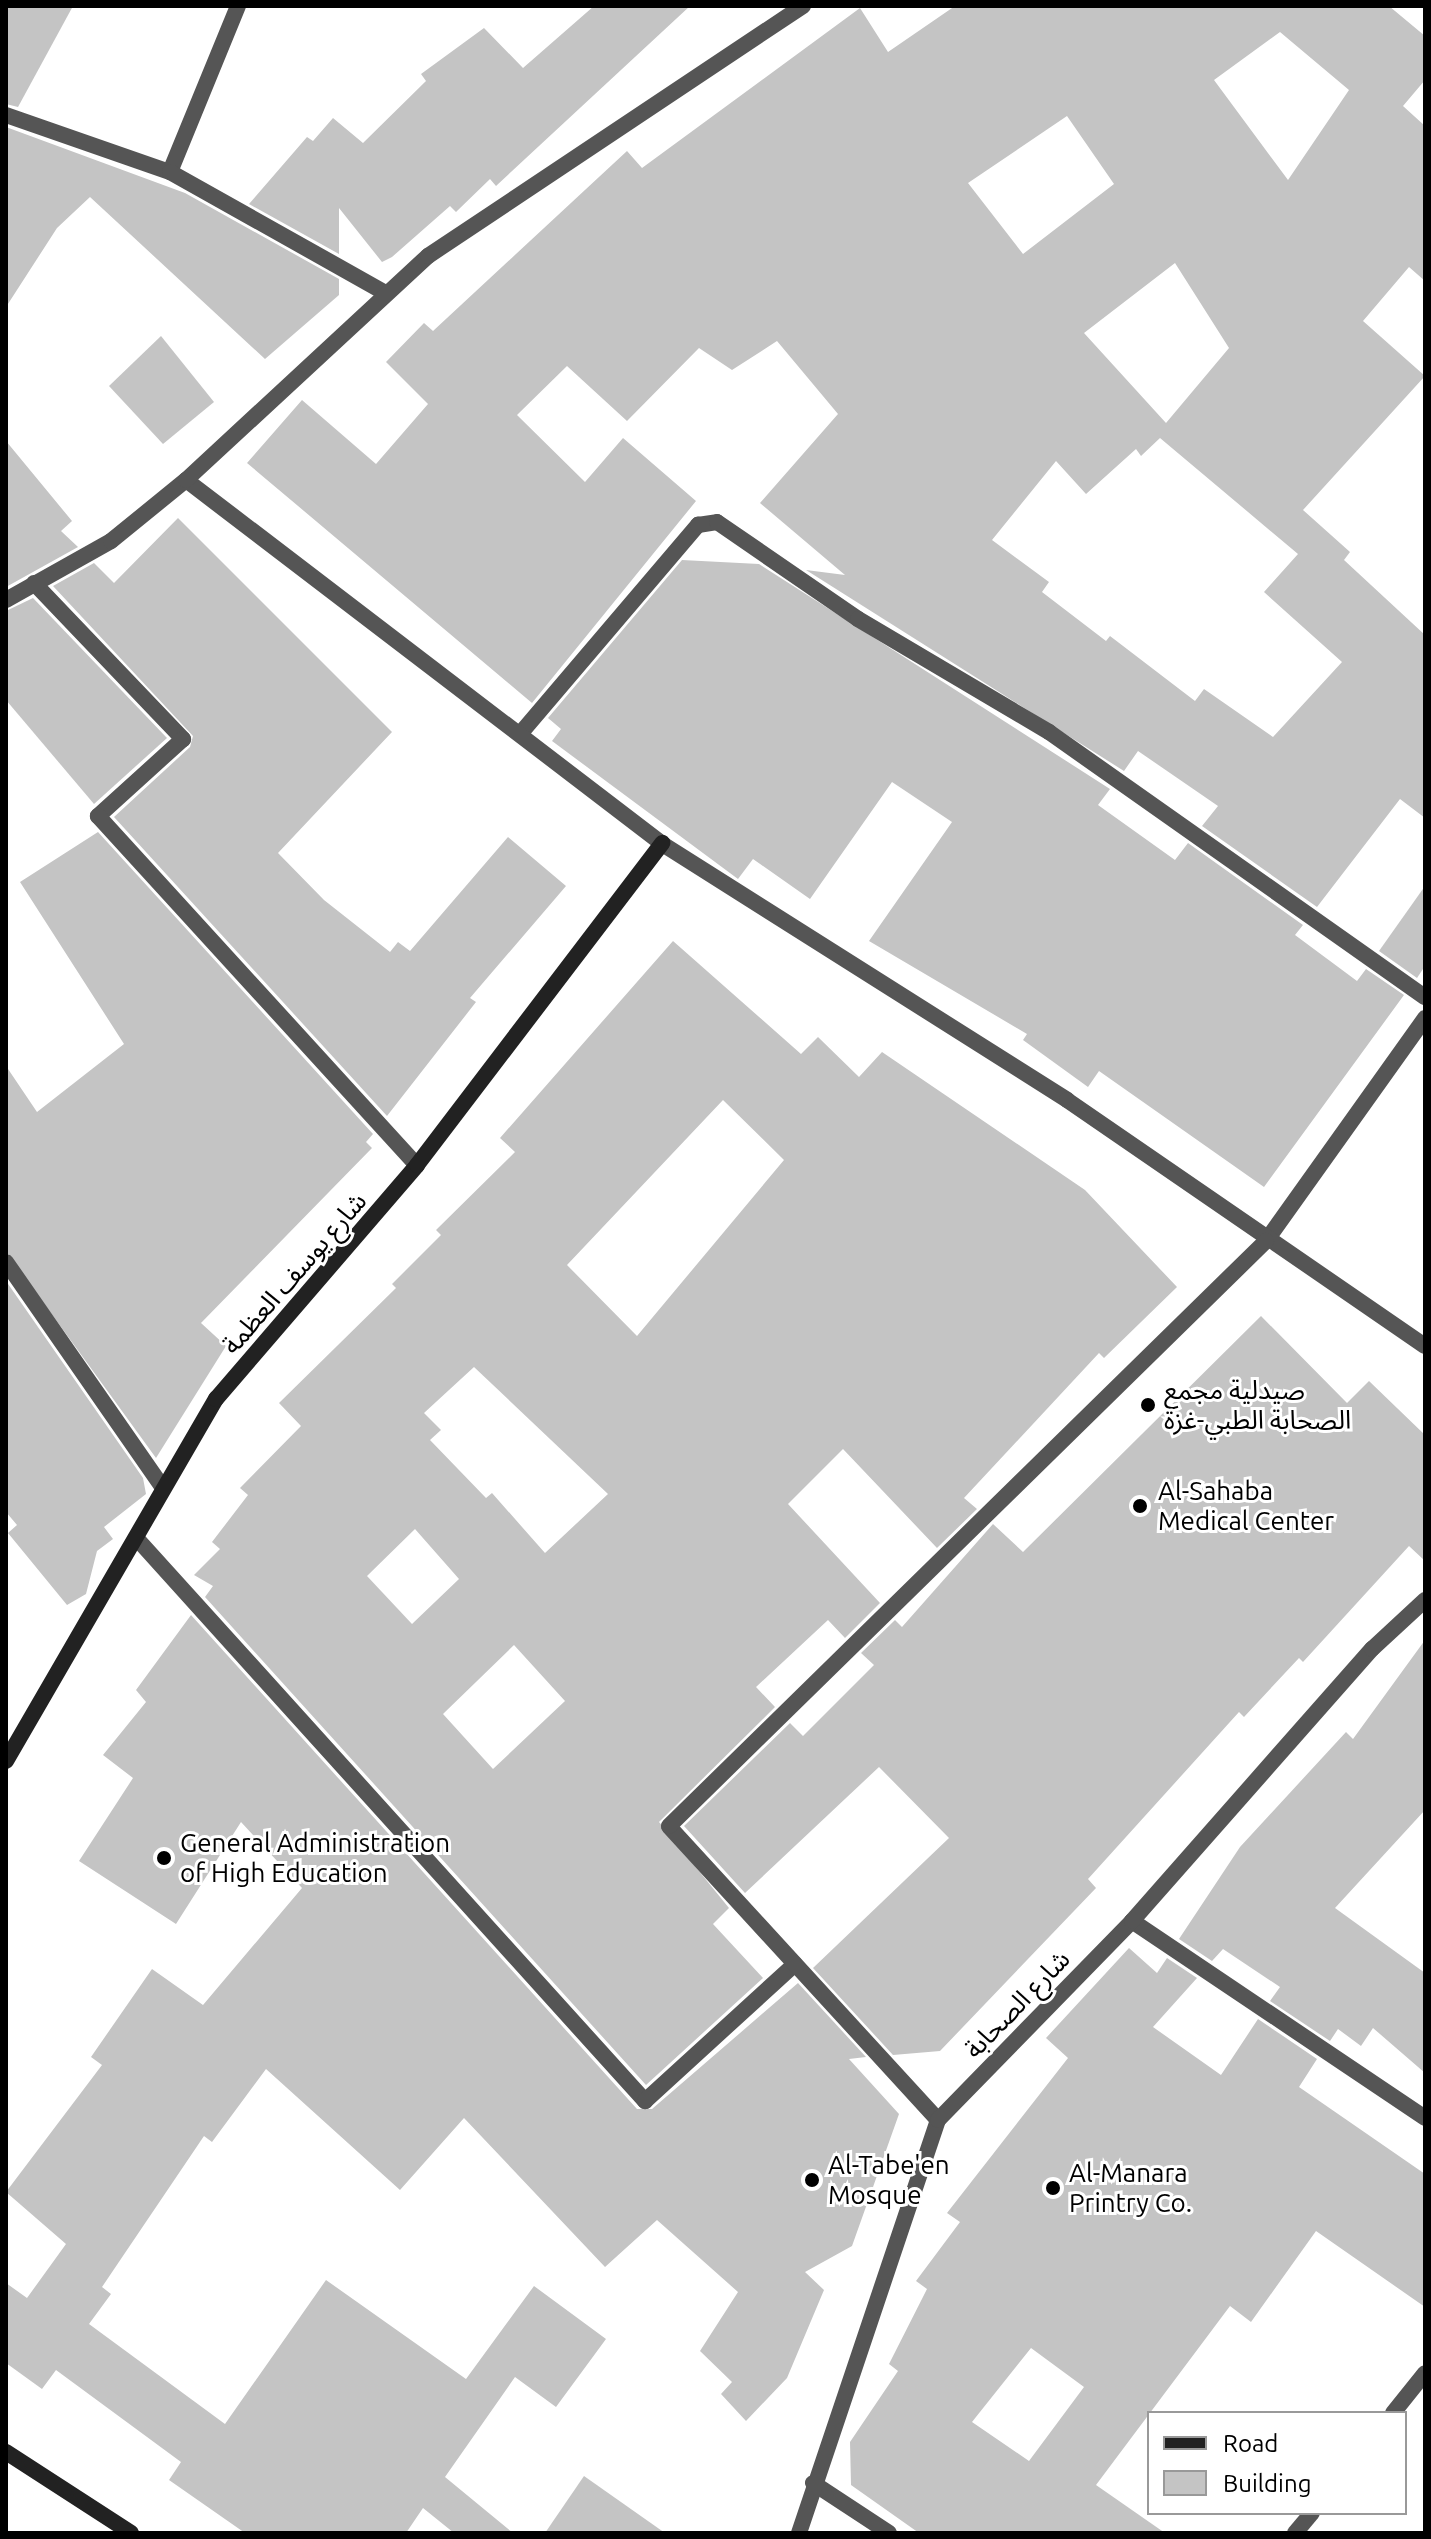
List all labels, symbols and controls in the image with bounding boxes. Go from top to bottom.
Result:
street label: شارع يوسف العظمة [215,1186,373,1360]
place label: صيدلية مجمع الصحابة الطبي-غزة [1164,1374,1351,1436]
marker: صيدلية مجمع الصحابة الطبي-غزة [1139,1396,1157,1414]
place label: Al-Sahaba Medical Center [1158,1475,1334,1536]
marker: Al-Sahaba Medical Center [1129,1495,1151,1517]
place label: General Administration of High Education [180,1827,450,1888]
marker: General Administration of High Education [155,1849,173,1867]
street label: شارع الصحابة [958,1944,1076,2064]
place label: Al-Tabe'en Mosque [828,2149,950,2210]
place label: Al-Manara Printry Co. [1069,2157,1192,2218]
marker: Al-Tabe'en Mosque [803,2171,821,2189]
marker: Al-Manara Printry Co. [1044,2179,1062,2197]
legend [1147,2411,1407,2515]
text: Road [1223,2430,1278,2457]
text: Building [1223,2470,1311,2497]

